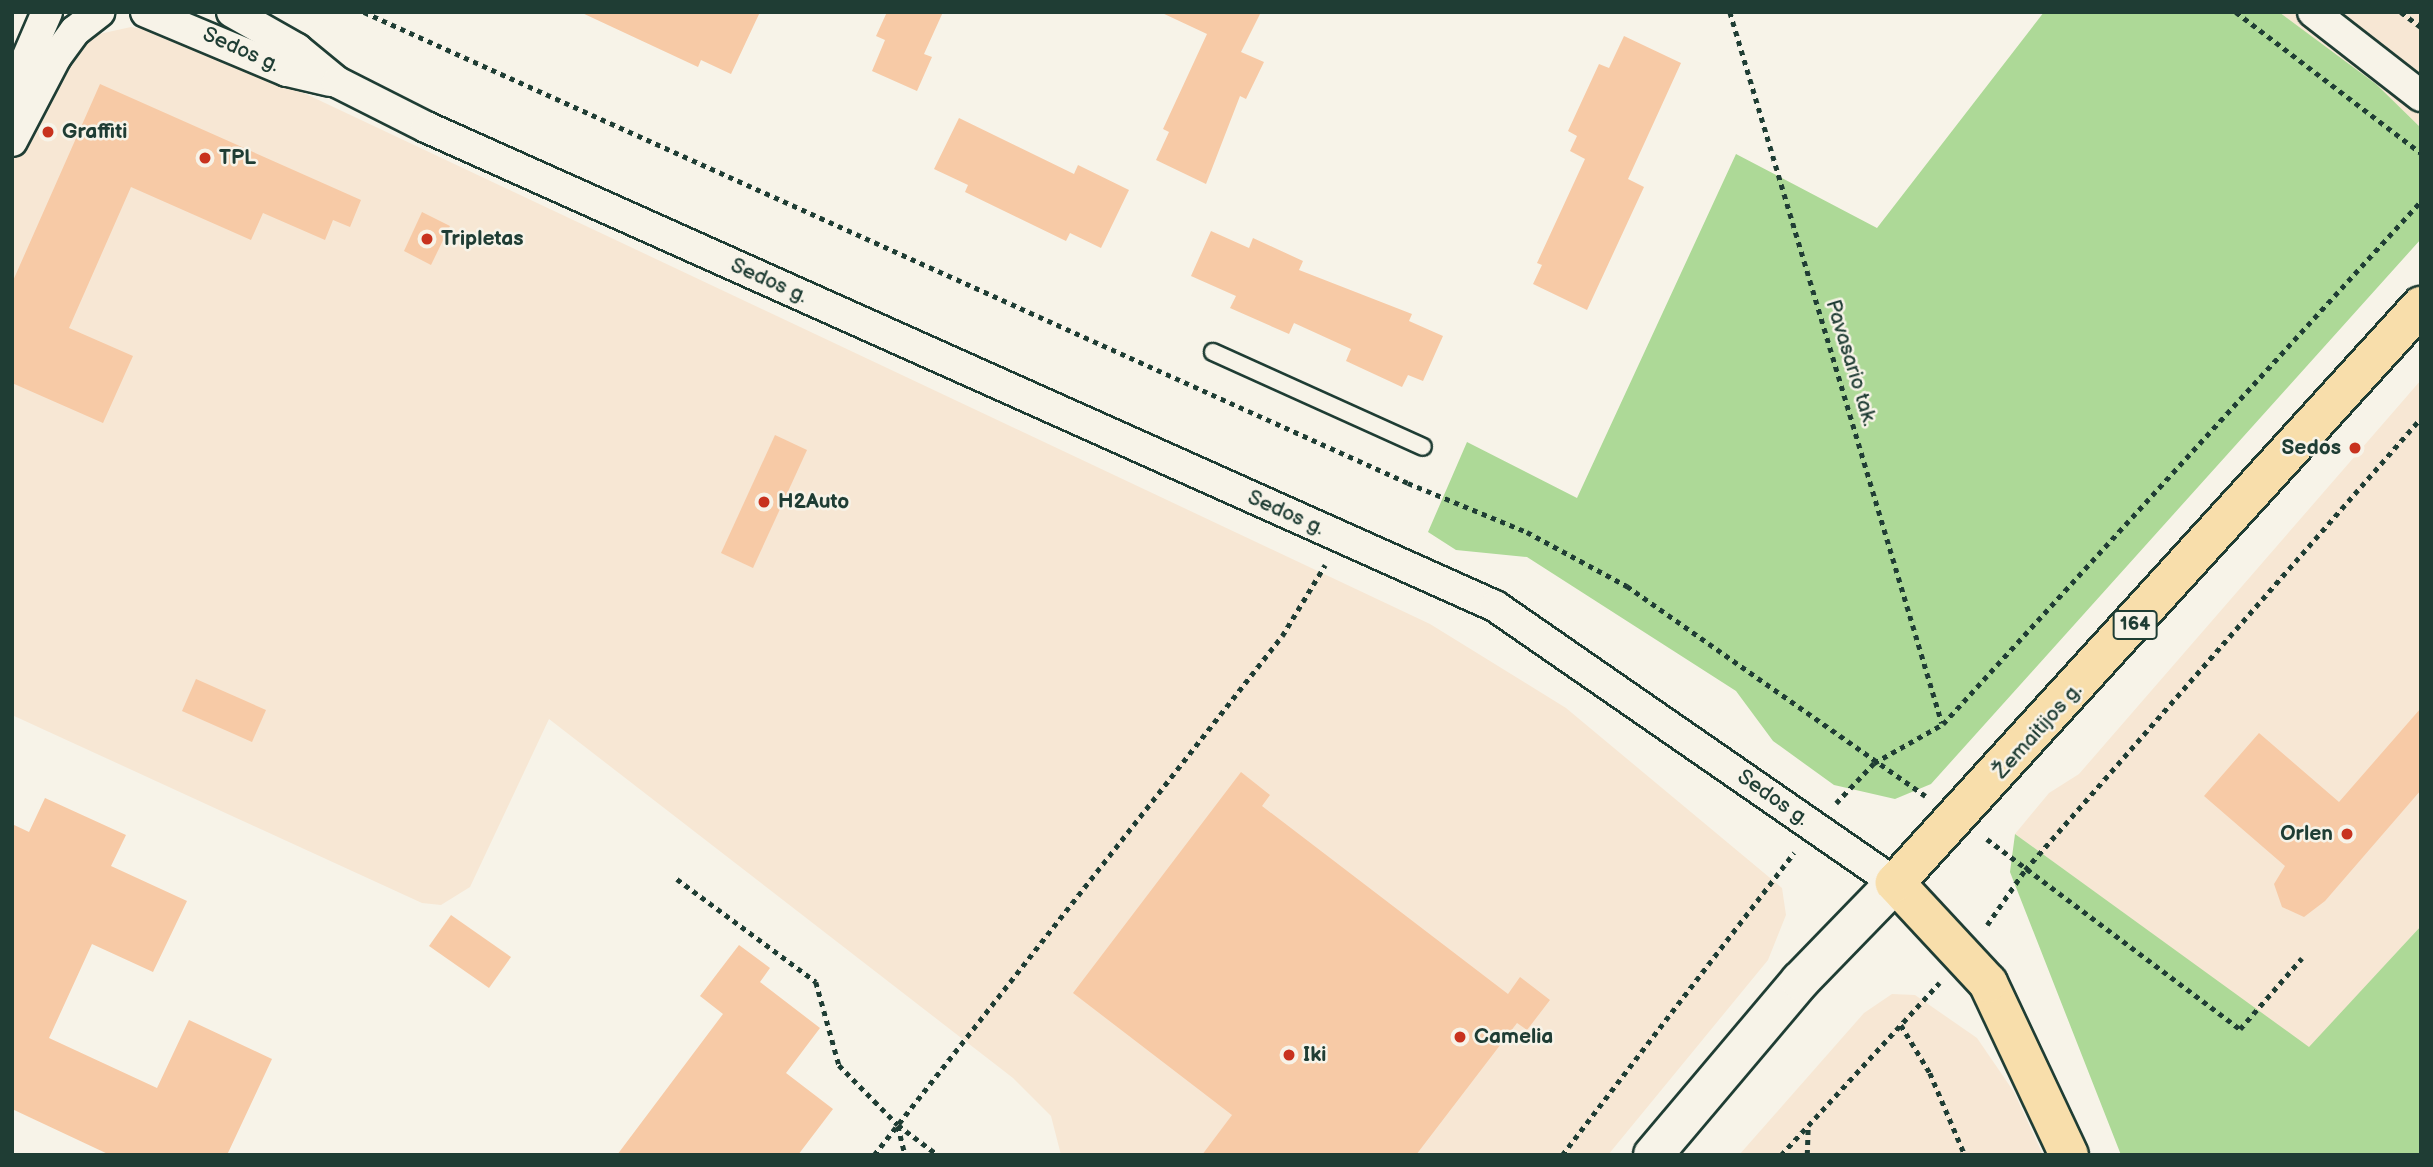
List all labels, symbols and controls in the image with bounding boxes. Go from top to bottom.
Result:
street label: Sedos g. [199,22,283,78]
place label: Graffiti [62,119,127,145]
marker: Graffiti [40,124,56,140]
place label: TPL [219,145,256,171]
marker: TPL [197,150,213,166]
place label: Tripletas [441,226,524,252]
marker: Tripletas [419,231,435,247]
street label: Sedos g. [727,253,811,309]
street label: Pavasario tak. [1820,297,1882,429]
place label: Sedos [2282,435,2341,461]
marker: Sedos [2347,440,2363,456]
street label: Sedos g. [1244,485,1328,541]
place label: H2Auto [778,489,849,515]
marker: H2Auto [756,494,772,510]
road number: 164 [2112,610,2158,640]
street label: Žemaitijos g. [1988,678,2088,784]
street label: Sedos g. [1732,764,1814,832]
place label: Orlen [2280,821,2333,847]
marker: Orlen [2339,826,2355,842]
place label: Camelia [1474,1024,1553,1050]
marker: Camelia [1452,1029,1468,1045]
place label: Iki [1303,1042,1326,1068]
marker: Iki [1281,1047,1297,1063]

